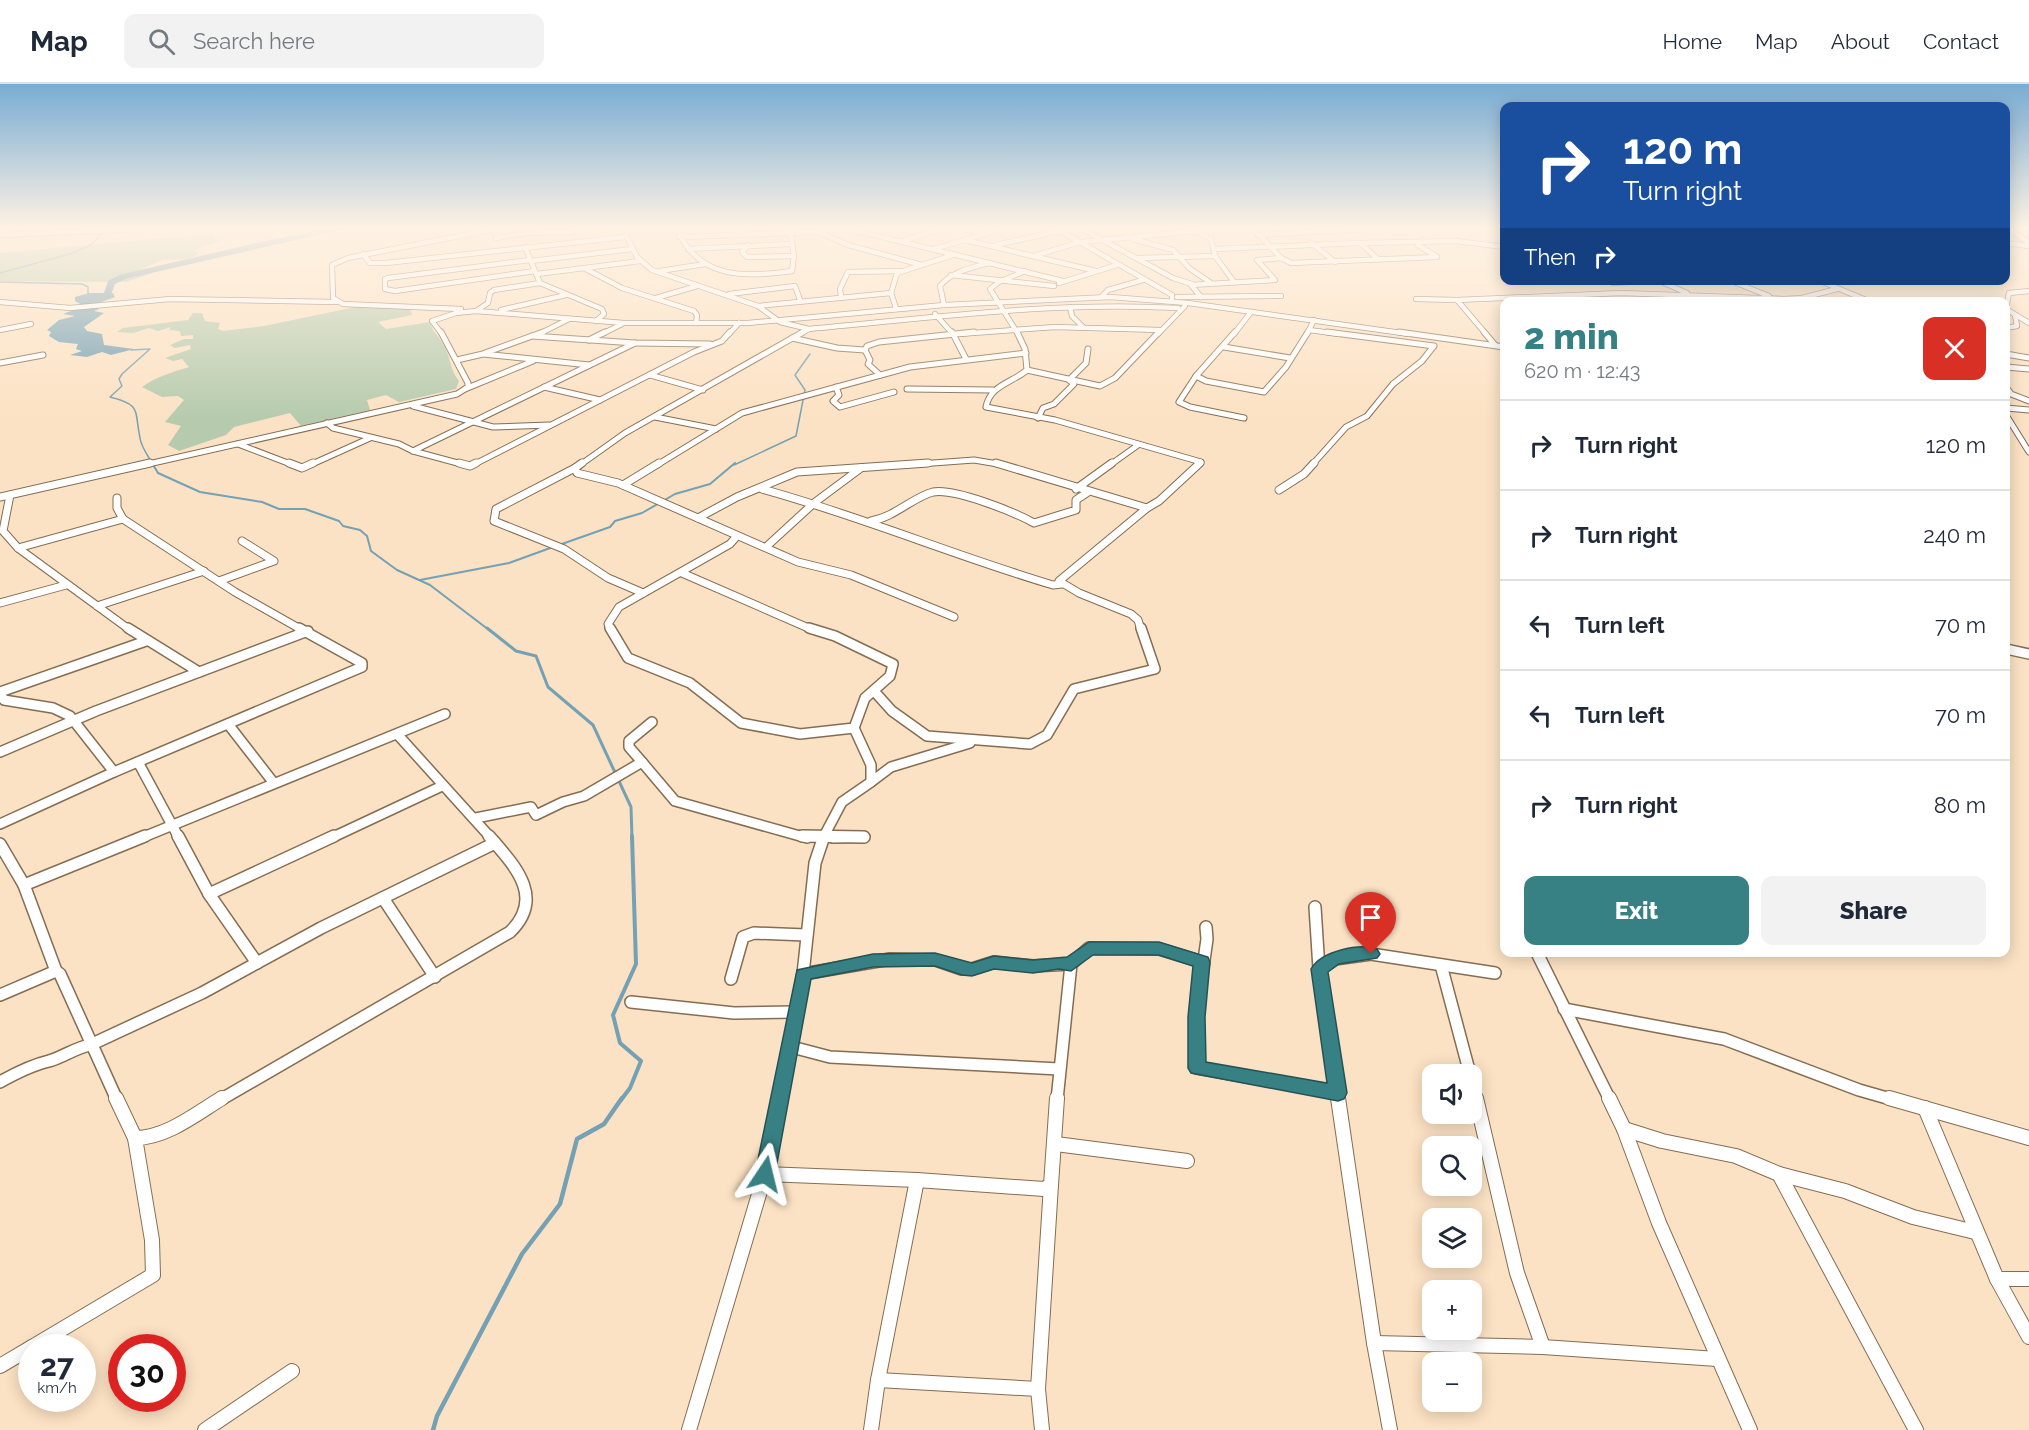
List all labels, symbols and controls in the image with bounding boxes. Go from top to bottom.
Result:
search box [124,14,544,68]
text: Map [30,25,88,58]
icon: search [145,25,178,58]
text: Search here [193,28,315,54]
text: Home [1663,29,1722,54]
text: Map [1755,29,1798,54]
text: About [1831,29,1890,54]
text: Contact [1923,29,1999,54]
text: 120 m [1623,125,1742,174]
icon: right [1524,126,1602,204]
text: Turn right [1623,175,1742,206]
icon: right [1588,240,1621,273]
text: Then [1524,244,1576,270]
text: 2 min [1524,315,1619,357]
button: close [1923,317,1986,380]
text: 620 m · 12:43 [1524,359,1641,383]
icon: right [1524,429,1557,462]
text: Turn right [1575,432,1678,458]
text: 120 m [1926,432,1986,458]
icon: right [1524,519,1557,552]
text: Turn right [1575,522,1678,548]
text: 240 m [1923,522,1986,548]
icon: left [1524,609,1557,642]
text: Turn left [1575,612,1665,638]
text: 70 m [1935,612,1986,638]
icon: left [1524,699,1557,732]
text: Turn left [1575,702,1665,728]
text: 70 m [1935,702,1986,728]
icon: right [1524,789,1557,822]
text: Turn right [1575,792,1678,818]
text: 80 m [1934,792,1986,818]
button: Exit [1524,876,1749,945]
button: Share [1761,876,1986,945]
pin [1345,892,1396,954]
icon: arrive [1354,901,1387,934]
map controls [1422,1064,1482,1412]
button: sound [1422,1064,1482,1124]
button: search [1422,1136,1482,1196]
position arrow [733,1142,797,1206]
button: layers [1422,1208,1482,1268]
button: + [1422,1280,1482,1340]
speed limit sign: 30 [108,1334,186,1412]
text: 27 [40,1348,74,1383]
button: − [1422,1352,1482,1412]
text: km/h [37,1379,77,1397]

